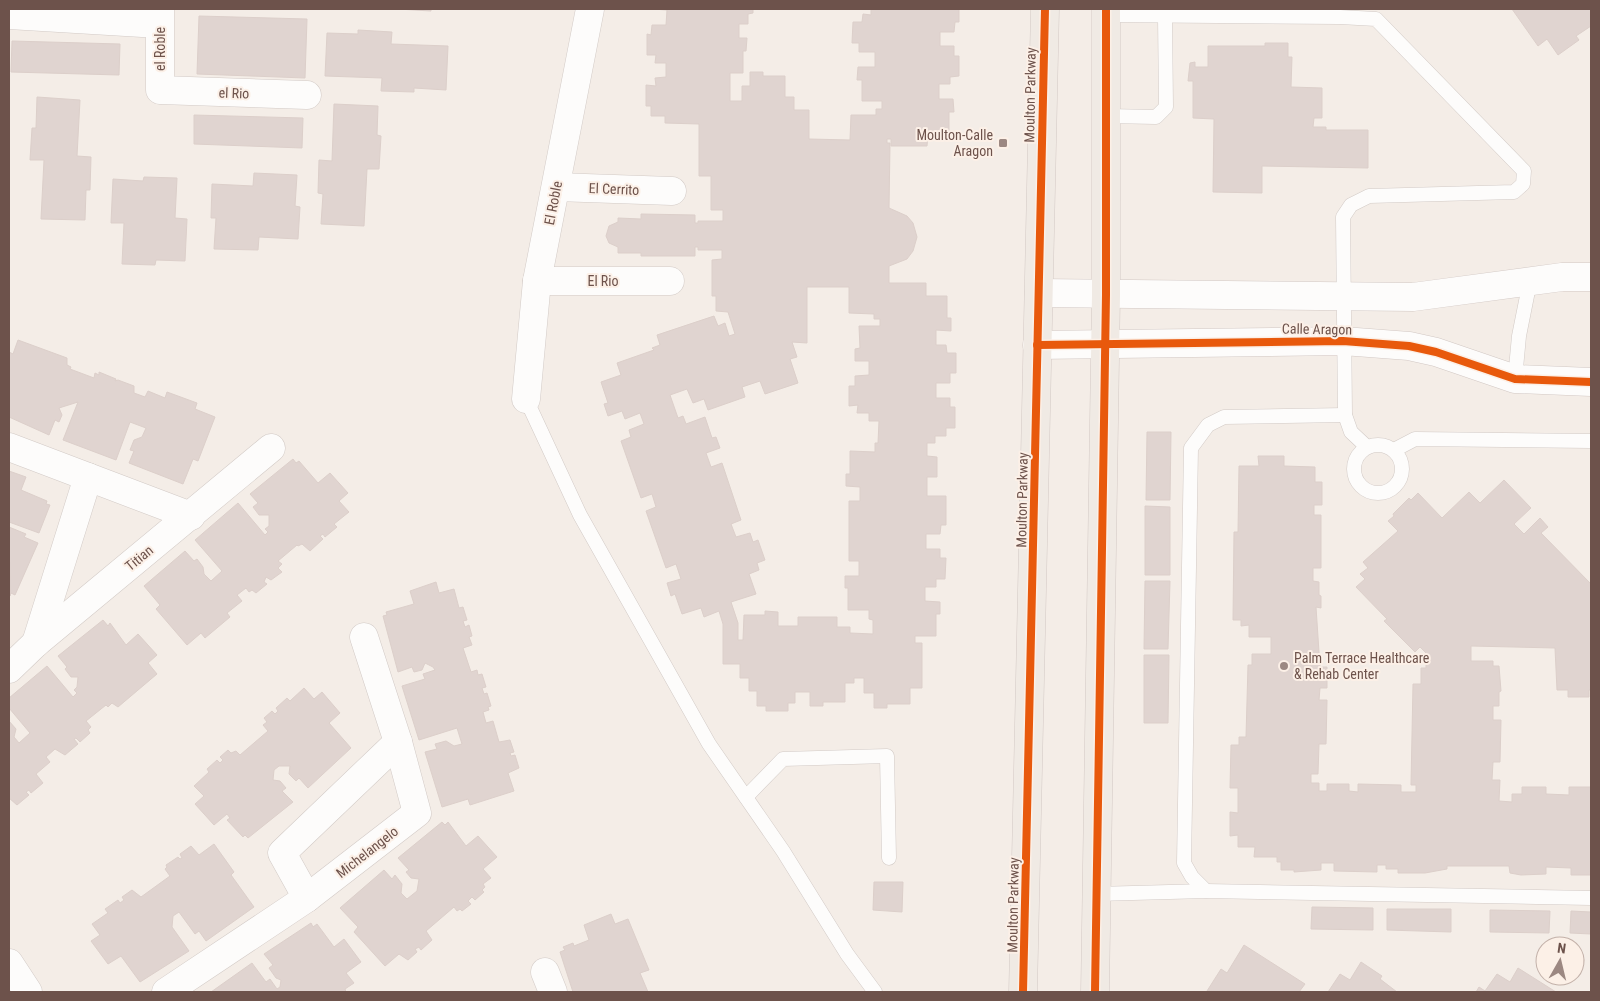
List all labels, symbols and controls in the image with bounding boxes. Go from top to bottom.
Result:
street label: el Roble [152,27,168,71]
street label: Moulton Parkway [1021,47,1039,143]
street label: el Rio [218,84,250,102]
place label: Moulton-Calle Aragon [916,127,993,159]
marker: Moulton-Calle Aragon [997,137,1009,149]
street label: El Roble [541,179,565,226]
street label: El Cerrito [588,180,640,198]
street label: El Rio [587,273,619,289]
street label: Calle Aragon [1282,320,1352,338]
street label: Moulton Parkway [1013,452,1031,548]
street label: Titian [122,542,156,574]
place label: Palm Terrace Healthcare & Rehab Center [1294,650,1430,682]
marker: Palm Terrace Healthcare & Rehab Center [1278,660,1290,672]
street label: Michelangelo [333,823,401,881]
street label: Moulton Parkway [1004,857,1022,953]
north arrow [1535,936,1585,986]
text: N [1556,940,1567,957]

